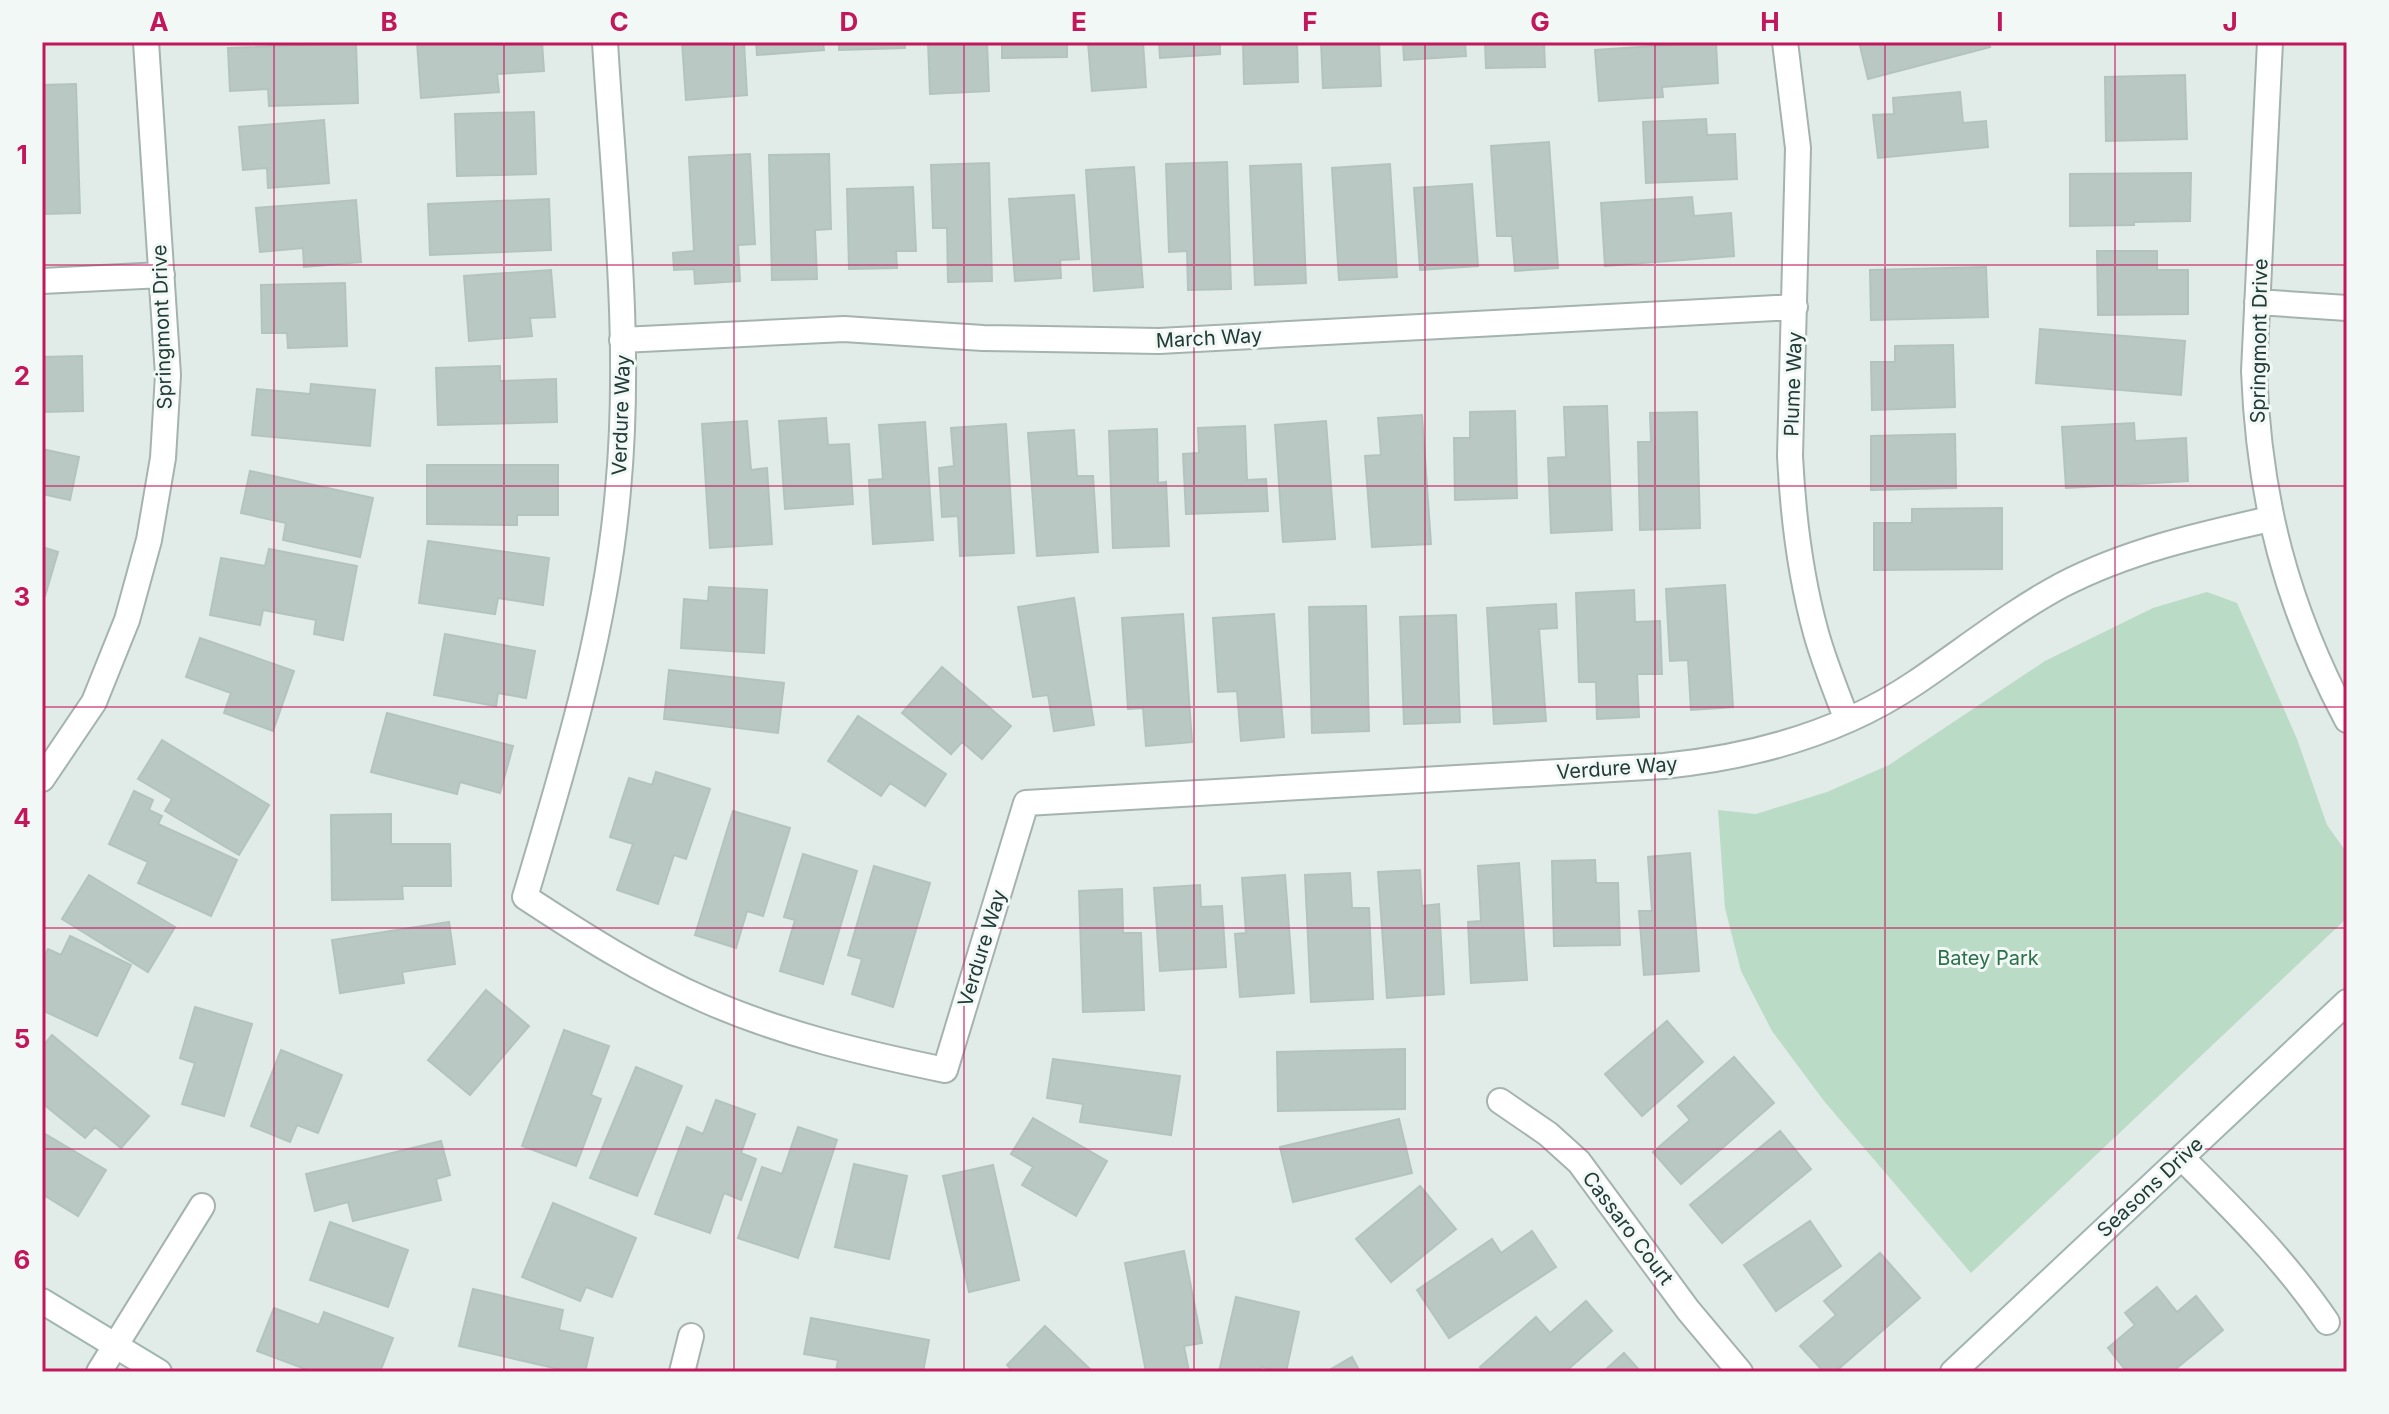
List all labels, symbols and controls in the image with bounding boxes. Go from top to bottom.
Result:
text: A [149,6,169,37]
text: B [380,6,398,37]
text: C [609,6,629,37]
text: D [840,6,858,37]
text: E [1071,6,1087,37]
text: F [1302,6,1318,37]
text: G [1530,6,1550,37]
text: H [1760,6,1780,37]
text: I [1996,6,2004,37]
text: J [2222,6,2238,37]
text: 1 [16,139,28,170]
street label: Springmont Drive [147,244,177,410]
street label: Springmont Drive [2246,258,2272,424]
street label: March Way [1155,323,1263,353]
street label: Plume Way [1779,331,1807,437]
street label: Verdure Way [607,354,635,476]
text: 2 [14,360,30,391]
text: 3 [14,581,30,612]
street label: Verdure Way [1556,752,1678,784]
text: 4 [13,802,31,833]
street label: Verdure Way [953,887,1011,1009]
park label: Batey Park [1937,946,2039,970]
text: 5 [14,1023,30,1054]
street label: Seasons Drive [2092,1132,2208,1242]
street label: Cassaro Court [1578,1167,1679,1290]
text: 6 [14,1244,30,1275]

